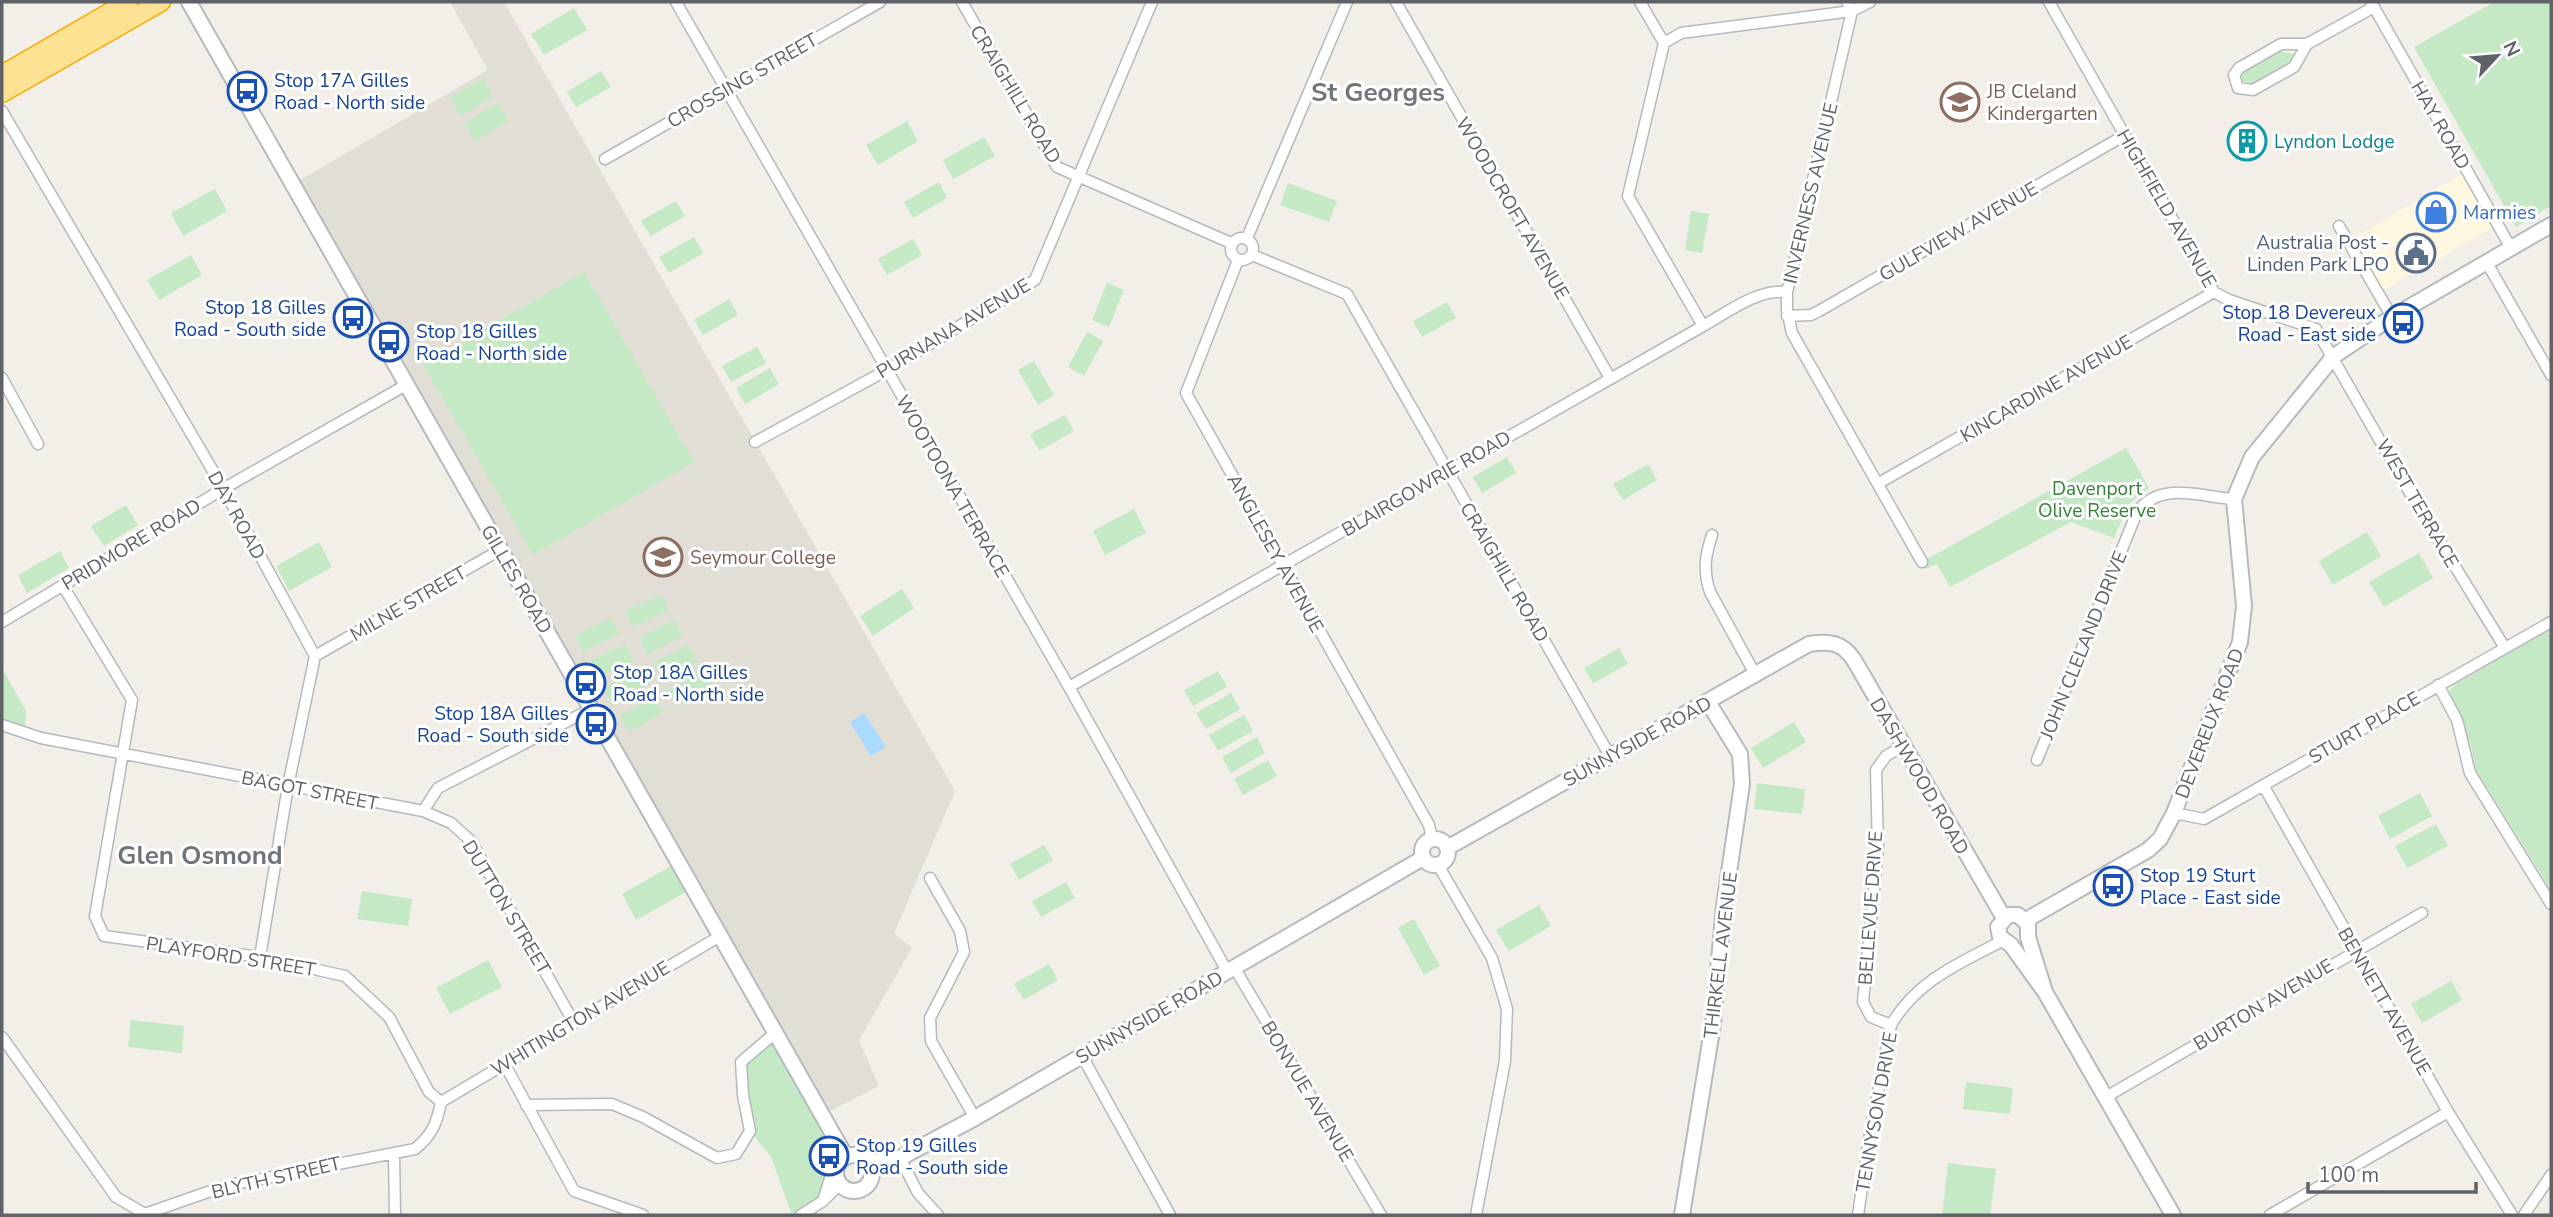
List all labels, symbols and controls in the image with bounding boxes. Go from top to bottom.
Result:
street label: CRAIGHILL ROAD [963,20,1067,169]
north arrow [2462,21,2532,91]
street label: CROSSING STREET [662,27,823,135]
text: N [2497,37,2526,61]
place label: Stop 17A Gilles Road - North side [274,68,425,116]
bus stop icon: Stop 17A Gilles Road - North side [226,70,268,112]
district label: St Georges [1311,75,1445,110]
street label: HAY ROAD [2404,76,2476,175]
place label: JB Cleland Kindergarten [1986,79,2098,127]
school or university icon: JB Cleland Kindergarten [1939,81,1981,123]
street label: INVERNESS AVENUE [1778,100,1844,286]
street label: WOODCROFT AVENUE [1449,113,1575,304]
building icon: Lyndon Lodge [2226,120,2268,162]
street label: HIGHFIELD AVENUE [2110,124,2222,293]
place label: Lyndon Lodge [2274,129,2395,155]
street label: GULFVIEW AVENUE [1874,176,2043,288]
shop icon: Marmies [2415,191,2457,233]
place label: Marmies [2463,200,2536,226]
place label: Australia Post - Linden Park LPO [2247,230,2389,278]
public building icon: Australia Post - Linden Park LPO [2395,232,2437,274]
street label: PURNANA AVENUE [872,273,1035,385]
place label: Stop 18 Gilles Road - South side [174,295,326,343]
bus stop icon: Stop 18 Gilles Road - South side [332,297,374,339]
place label: Stop 18 Devereux Road - East side [2222,300,2376,348]
bus stop icon: Stop 18 Devereux Road - East side [2382,302,2424,344]
place label: Stop 18 Gilles Road - North side [416,319,567,367]
bus stop icon: Stop 18 Gilles Road - North side [368,321,410,363]
street label: KINCARDINE AVENUE [1956,329,2137,449]
street label: WOOTOONA TERRACE [889,391,1015,582]
street label: BLAIRGOWRIE ROAD [1337,425,1516,543]
street label: WEST TERRACE [2370,434,2465,573]
street label: DAY ROAD [201,467,271,564]
street label: ANGLESEY AVENUE [1221,469,1330,637]
park label: Davenport Olive Reserve [2038,476,2156,524]
street label: PRIDMORE ROAD [57,493,206,597]
street label: CRAIGHILL ROAD [1453,498,1555,647]
street label: GILLES ROAD [474,520,558,639]
school or university icon: Seymour College [642,536,684,578]
place label: Seymour College [690,545,836,571]
street label: JOHN CLELAND DRIVE [2034,547,2134,744]
street label: MILNE STREET [346,560,472,648]
street label: DEVEREUX ROAD [2169,645,2251,802]
place label: Stop 18A Gilles Road - North side [613,660,764,708]
bus stop icon: Stop 18A Gilles Road - North side [565,662,607,704]
street label: STURT PLACE [2304,685,2425,770]
street label: SUNNYSIDE ROAD [1559,690,1716,793]
street label: DASHWOOD ROAD [1864,693,1975,860]
place label: Stop 18A Gilles Road - South side [417,701,569,749]
bus stop icon: Stop 18A Gilles Road - South side [575,703,617,745]
street label: BAGOT STREET [239,765,381,817]
street label: BELLEVUE DRIVE [1853,830,1889,986]
street label: DUTTON STREET [456,835,557,980]
district label: Glen Osmond [117,838,283,873]
place label: Stop 19 Sturt Place - East side [2140,863,2281,911]
bus stop icon: Stop 19 Sturt Place - East side [2092,865,2134,907]
street label: THIRKELL AVENUE [1698,870,1744,1040]
street label: BENNETT AVENUE [2331,923,2437,1080]
street label: PLAYFORD STREET [144,931,318,983]
street label: BURTON AVENUE [2189,953,2338,1057]
street label: WHITINGTON AVENUE [486,955,675,1083]
street label: SUNNYSIDE ROAD [1071,965,1228,1071]
street label: BONVUE AVENUE [1255,1016,1360,1167]
street label: TENNYSON DRIVE [1850,1030,1904,1194]
place label: Stop 19 Gilles Road - South side [856,1133,1008,1181]
bus stop icon: Stop 19 Gilles Road - South side [808,1135,850,1177]
street label: BLYTH STREET [209,1150,344,1206]
scale bar [2308,1150,2476,1194]
text: 100 m [2318,1161,2379,1189]

